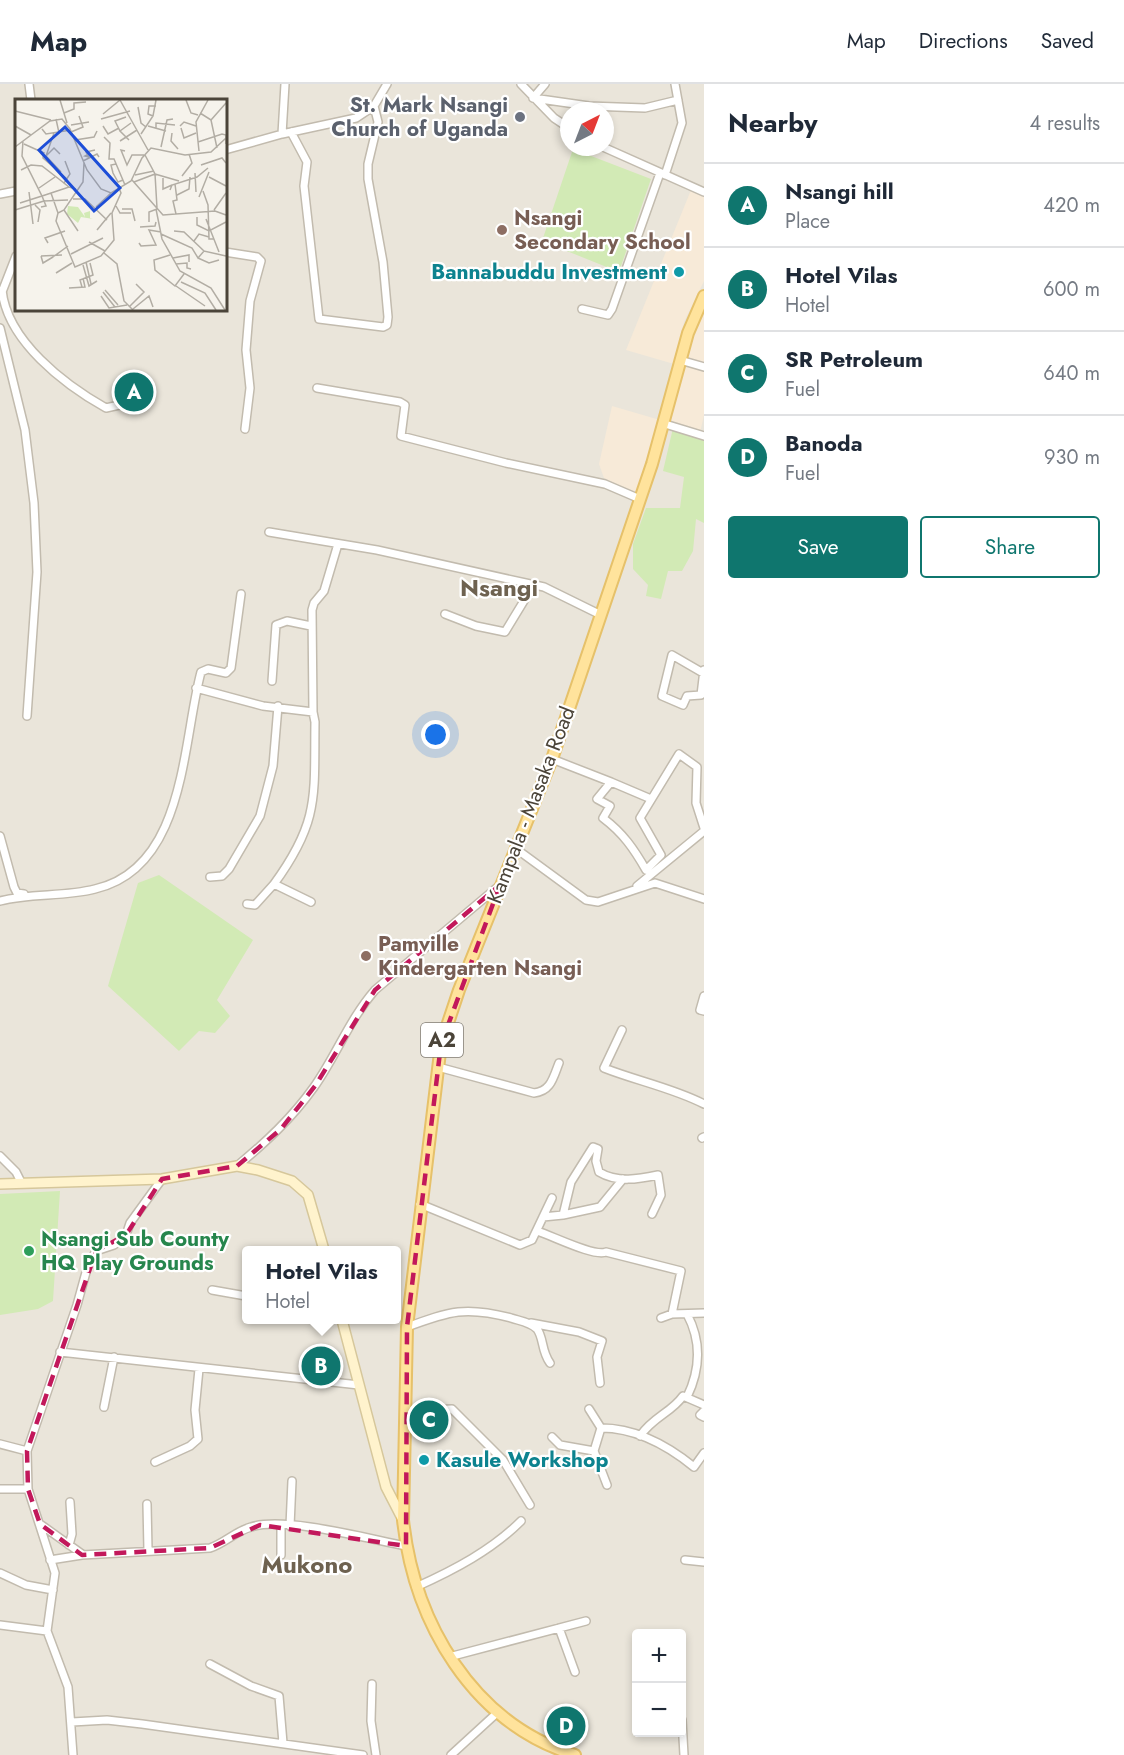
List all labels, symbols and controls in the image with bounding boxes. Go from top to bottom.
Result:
text: Map [30,21,87,62]
text: Map [847,26,886,56]
text: Directions [919,26,1008,56]
text: Saved [1041,26,1094,56]
place label: St. Mark Nsangi Church of Uganda [331,90,508,144]
inset map [15,99,226,310]
north arrow [560,102,614,156]
text: Nearby [728,104,817,142]
text: 4 results [1029,109,1100,138]
marker: St. Mark Nsangi Church of Uganda [513,110,527,124]
text: Nsangi hill [785,175,894,207]
text: A [740,191,755,220]
text: 420 m [1043,191,1100,220]
place label: Nsangi Secondary School [514,203,691,257]
text: Place [785,207,830,236]
marker: Nsangi Secondary School [495,223,509,237]
place label: Bannabuddu Investment [431,257,667,287]
text: Hotel Vilas [785,259,898,291]
marker: Bannabuddu Investment [672,265,686,279]
text: B [741,275,754,304]
text: 600 m [1043,275,1100,304]
text: Hotel [785,291,830,320]
text: SR Petroleum [785,343,923,375]
text: C [740,359,755,388]
text: 640 m [1043,359,1100,388]
pin: A [114,370,154,414]
text: Fuel [785,375,820,404]
text: Banoda [785,427,863,459]
text: D [740,443,755,472]
text: 930 m [1044,443,1100,472]
text: Fuel [785,459,820,488]
button: Save [728,516,908,578]
button: Share [920,516,1100,578]
district label: Nsangi [460,570,538,605]
street label: Kampala - Masaka Road [480,702,582,908]
your location [421,720,450,749]
place label: Pamville Kindergarten Nsangi [378,929,582,983]
marker: Pamville Kindergarten Nsangi [359,949,373,963]
road number: A2 [421,1023,463,1057]
place label: Nsangi Sub County HQ Play Grounds [41,1224,230,1278]
marker: Nsangi Sub County HQ Play Grounds [22,1244,36,1258]
popup [242,1246,401,1324]
text: Hotel Vilas [265,1255,378,1287]
text: Hotel [265,1287,310,1316]
pin: B [302,1344,340,1388]
pin: C [410,1398,448,1442]
place label: Kasule Workshop [436,1445,608,1475]
marker: Kasule Workshop [417,1453,431,1467]
district label: Mukono [262,1547,352,1582]
map controls [632,1629,686,1737]
button: + [632,1629,686,1683]
button: − [632,1683,686,1737]
pin: D [546,1704,586,1748]

